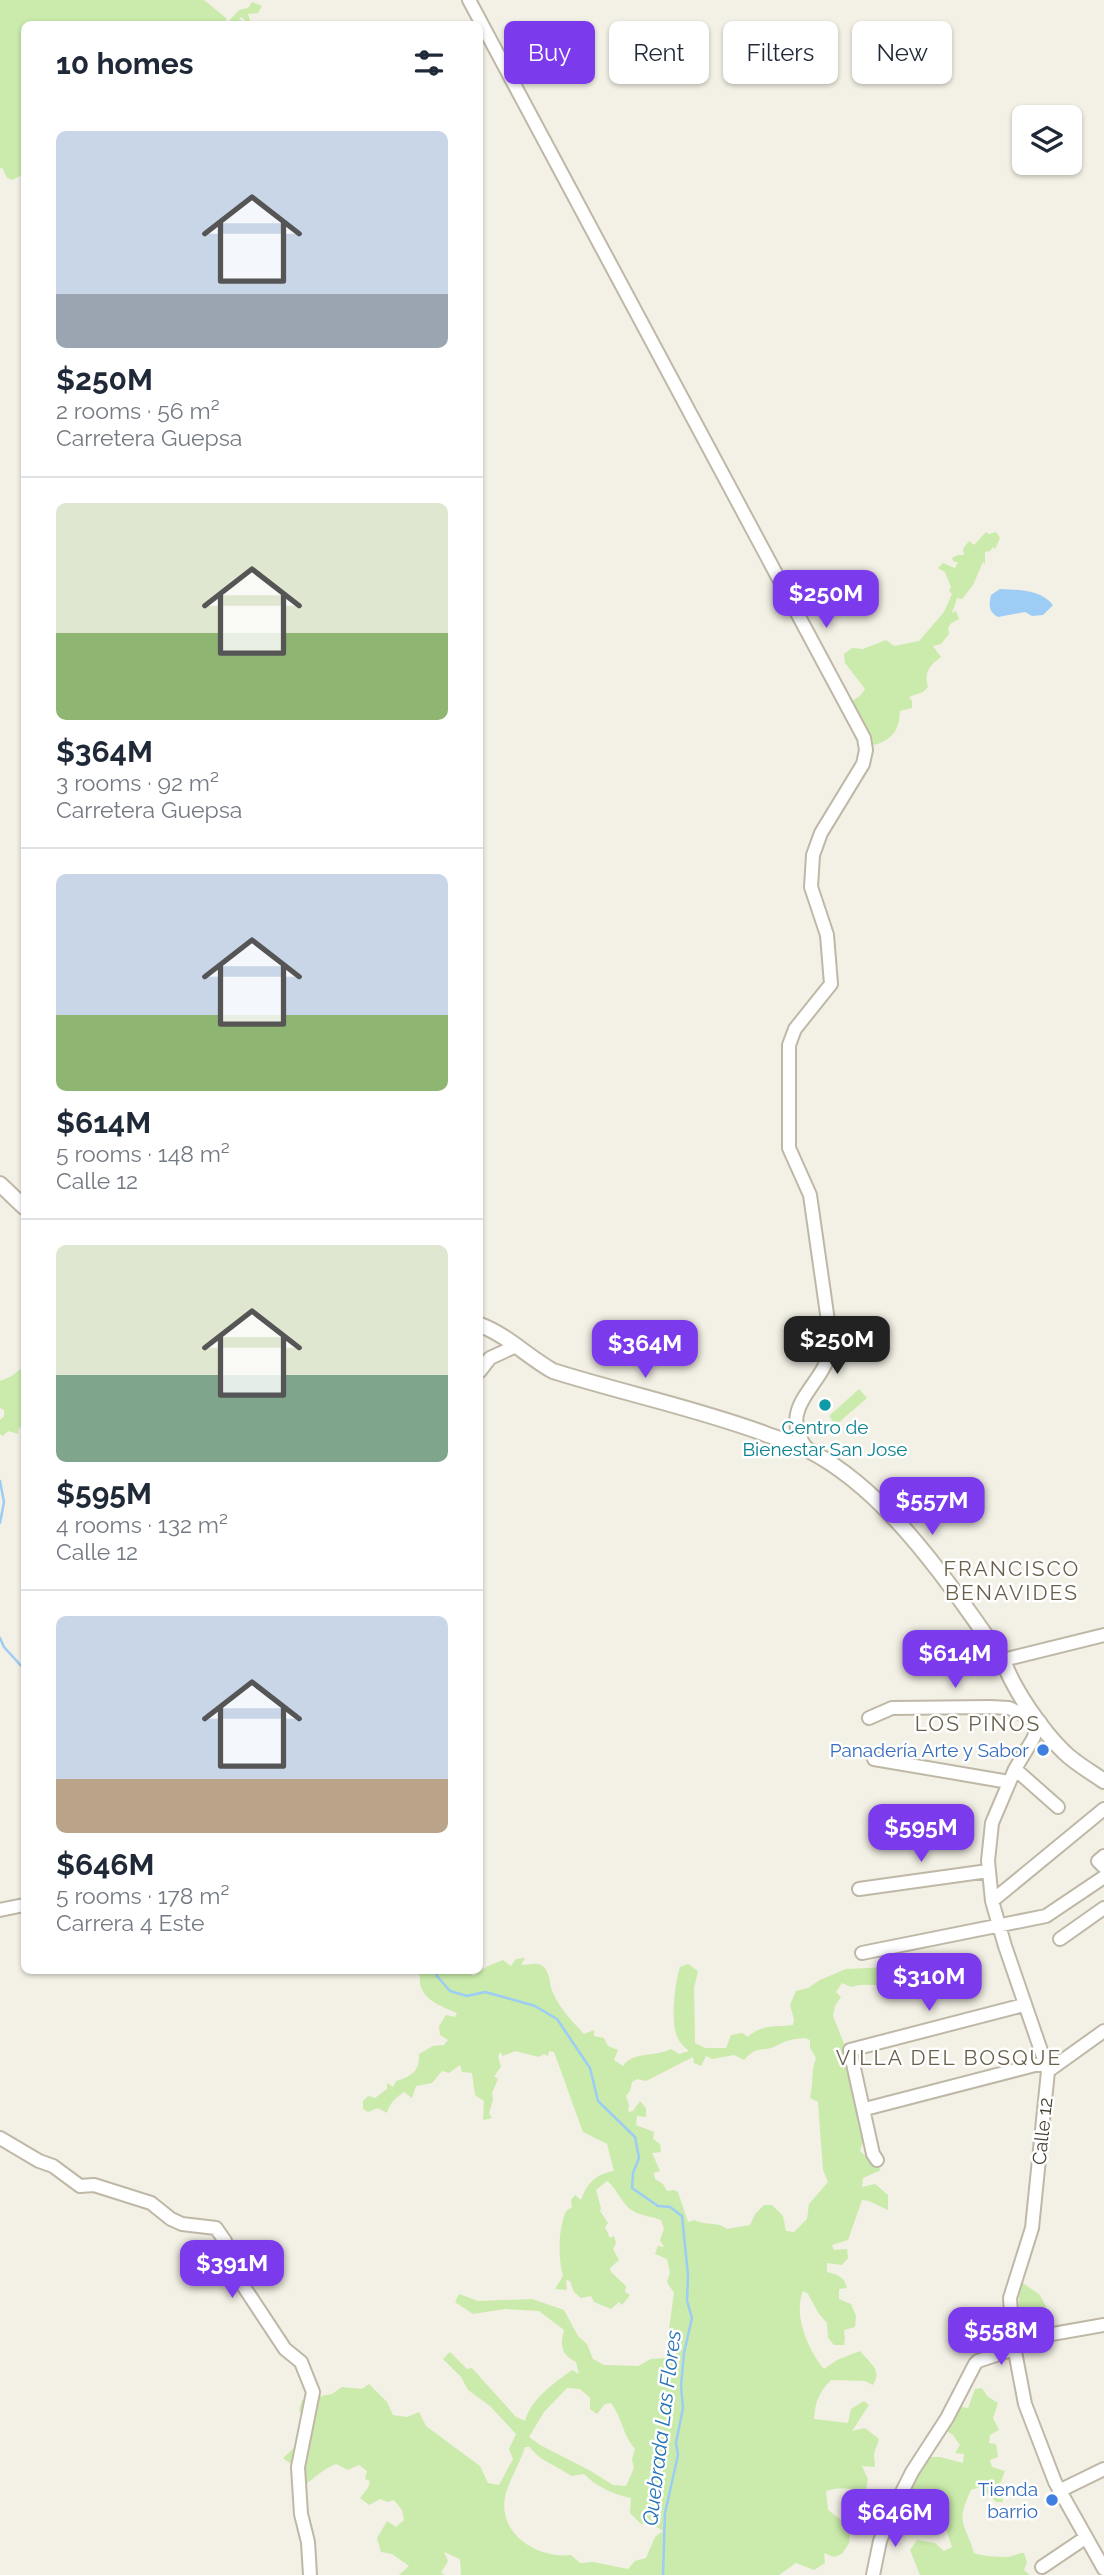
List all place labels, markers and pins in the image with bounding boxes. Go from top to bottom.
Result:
pin: $250M [777,570,875,630]
pin: $250M [788,1316,886,1376]
pin: $364M [596,1320,694,1380]
marker: Centro de Bienestar San Jose [817,1397,833,1413]
place label: Centro de Bienestar San Jose [742,1416,908,1460]
pin: $557M [883,1478,981,1537]
pin: $614M [906,1630,1004,1690]
place label: Panadería Arte y Sabor [830,1739,1029,1761]
marker: Panadería Arte y Sabor [1035,1742,1051,1758]
pin: $595M [872,1804,970,1864]
pin: $310M [880,1954,978,2013]
pin: $391M [183,2240,281,2300]
pin: $558M [952,2308,1050,2367]
place label: Tienda barrio [978,2478,1038,2522]
pin: $646M [846,2490,944,2549]
marker: Tienda barrio [1044,2492,1060,2508]

